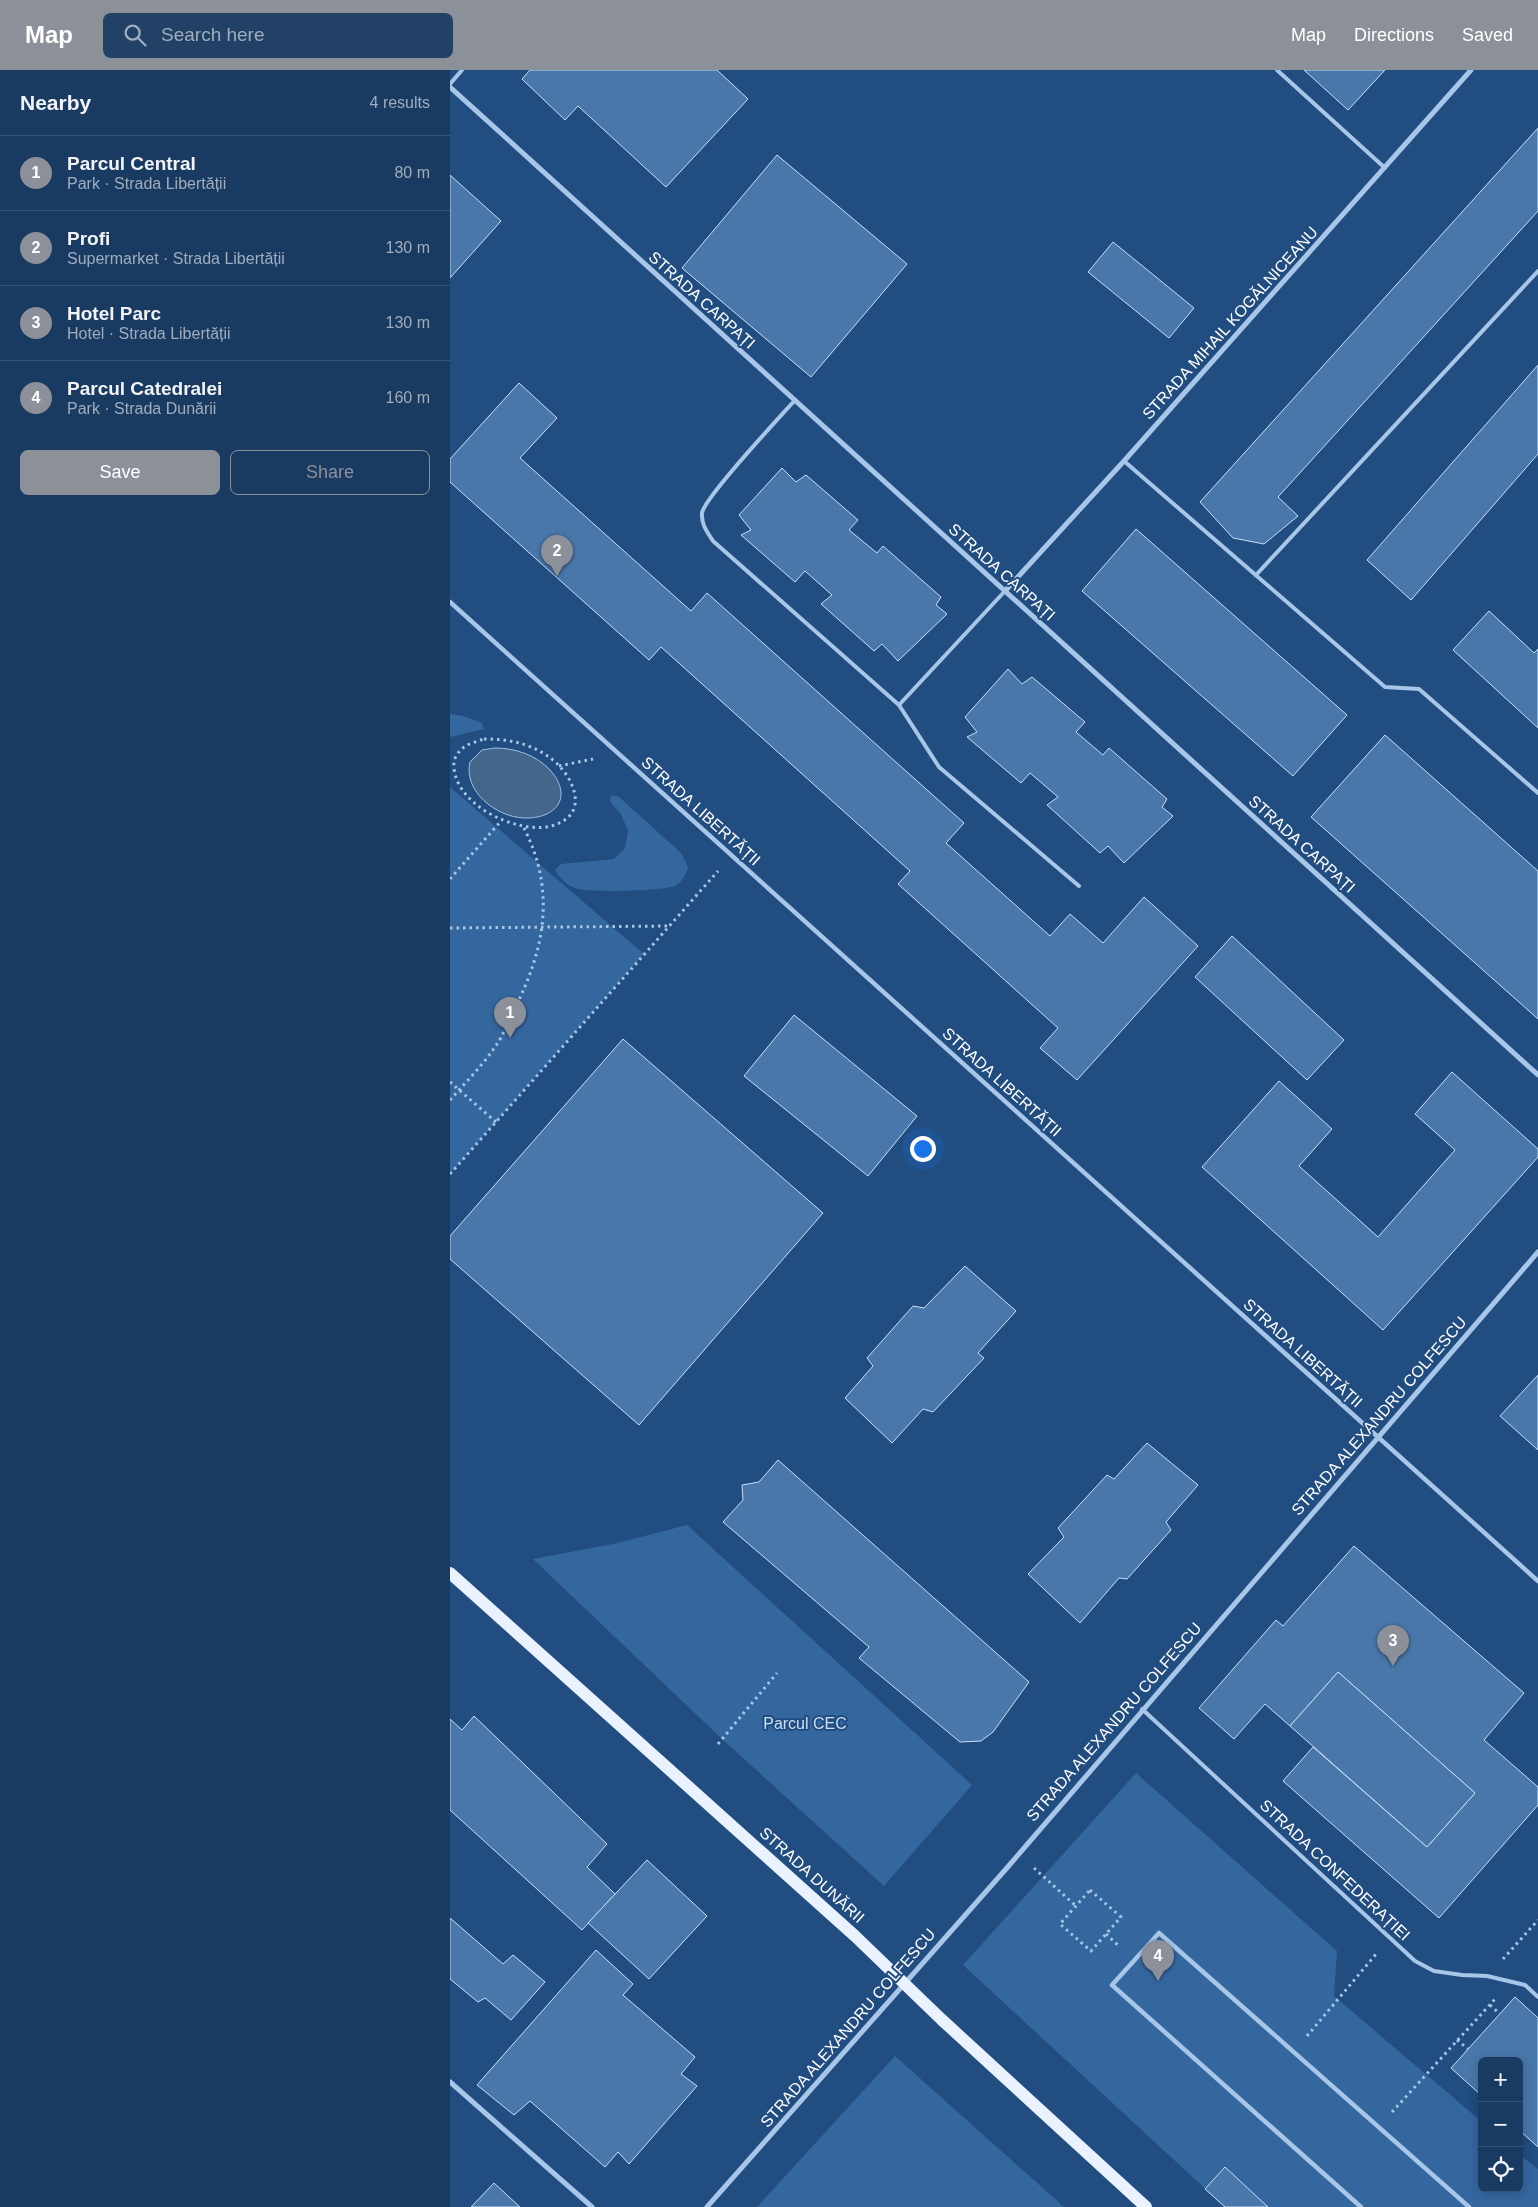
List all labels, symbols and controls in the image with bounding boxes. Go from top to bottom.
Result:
search box [103,13,453,58]
text: Map [25,21,73,48]
icon: search [121,21,149,49]
text: Search here [161,24,265,45]
text: Map [1291,25,1326,45]
text: Directions [1354,25,1434,45]
text: Saved [1462,25,1513,45]
text: Nearby [20,91,91,114]
text: 4 results [370,94,430,111]
text: Parcul Central [67,153,196,174]
text: 1 [32,164,40,181]
text: 80 m [394,164,430,181]
text: Park · Strada Libertății [67,175,226,192]
street label: STRADA MIHAIL KOGĂLNICEANU [1138,223,1321,423]
text: Profi [67,228,110,249]
text: 2 [32,239,40,256]
text: 130 m [386,239,430,256]
street label: STRADA CARPAȚI [646,248,758,352]
text: Supermarket · Strada Libertății [67,250,285,267]
text: Hotel Parc [67,303,161,324]
text: 3 [32,314,40,331]
text: 130 m [386,314,430,331]
text: Hotel · Strada Libertății [67,325,231,342]
text: Parcul Catedralei [67,378,222,399]
text: 4 [32,389,40,406]
text: 160 m [386,389,430,406]
text: Park · Strada Dunării [67,400,216,417]
button: Save [20,450,220,495]
button: Share [230,450,430,495]
street label: STRADA CARPAȚI [946,520,1058,624]
pin: 2 [541,535,573,576]
street label: STRADA LIBERTĂȚII [638,753,764,869]
street label: STRADA CARPAȚI [1246,792,1358,896]
pin: 1 [494,997,526,1038]
street label: STRADA LIBERTĂȚII [939,1024,1065,1140]
your location [910,1136,936,1162]
street label: STRADA LIBERTĂȚII [1240,1295,1366,1411]
street label: STRADA ALEXANDRU COLFESCU [1288,1313,1470,1519]
street label: STRADA ALEXANDRU COLFESCU [1023,1619,1205,1825]
pin: 3 [1377,1625,1409,1666]
park label: Parcul CEC [763,1715,847,1732]
street label: STRADA CONFEDERAȚIEI [1257,1796,1413,1944]
street label: STRADA DUNĂRII [756,1823,868,1926]
street label: STRADA ALEXANDRU COLFESCU [757,1925,939,2131]
pin: 4 [1142,1940,1174,1981]
map controls [1478,2057,1523,2192]
button: + [1478,2057,1523,2102]
button: − [1478,2102,1523,2147]
button: locate [1478,2147,1523,2192]

